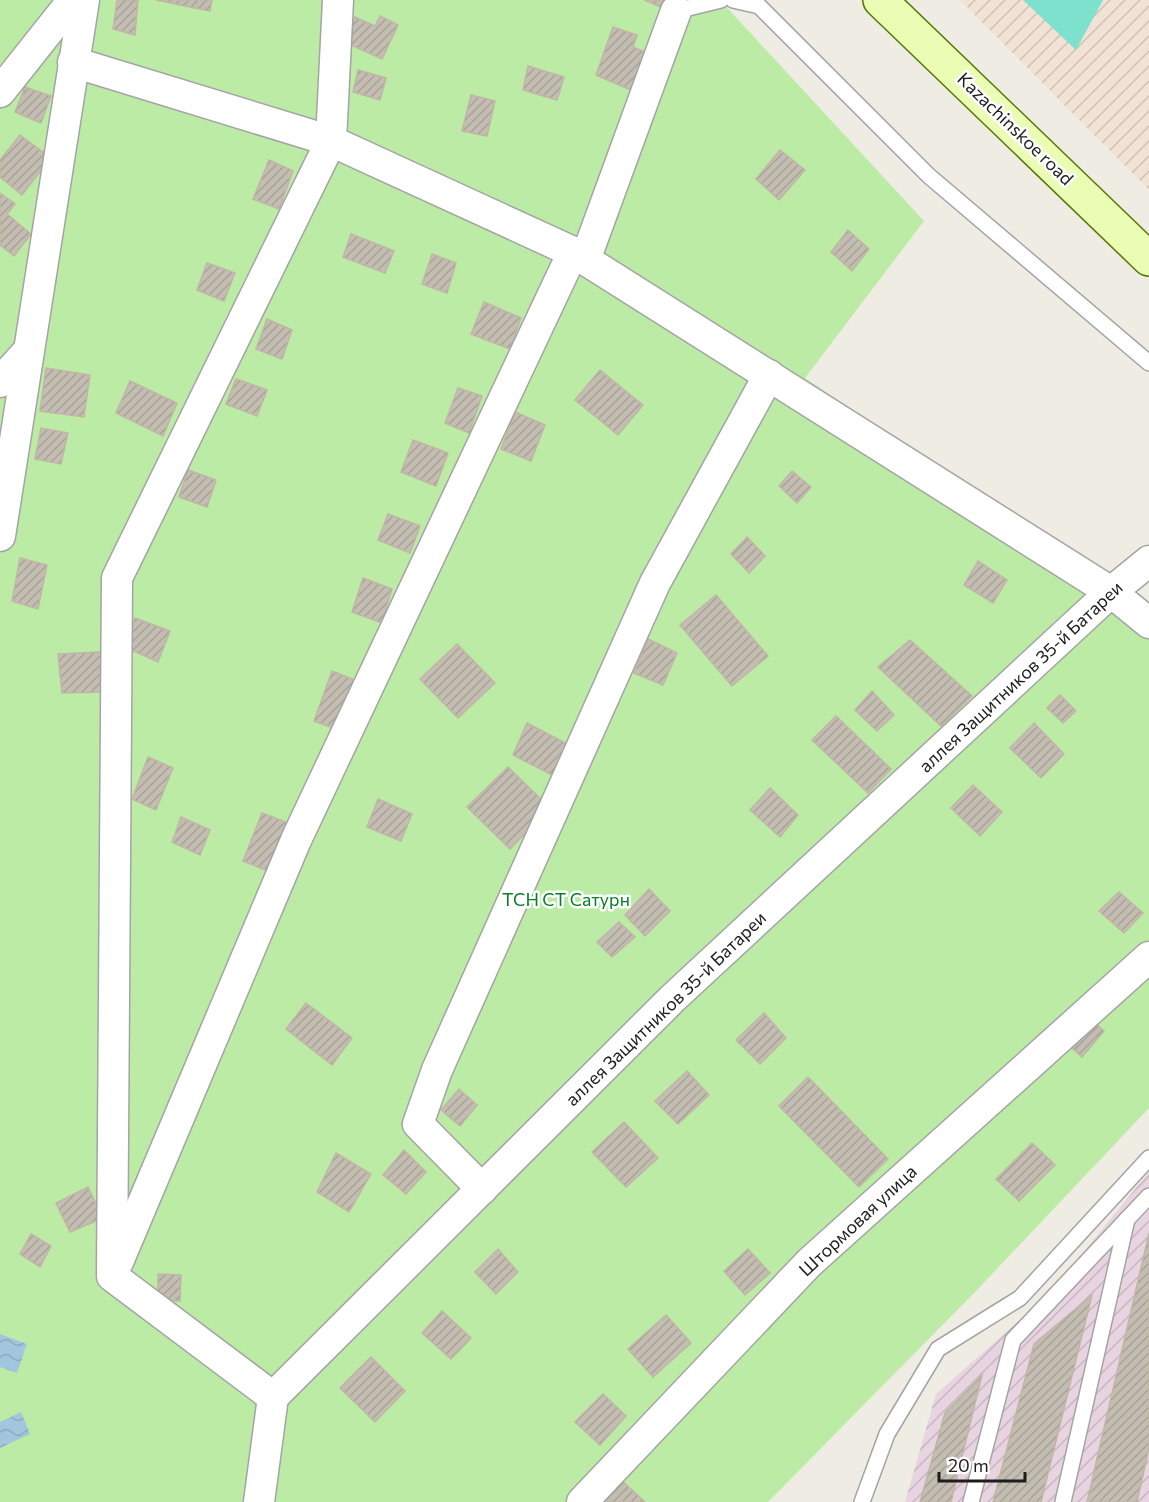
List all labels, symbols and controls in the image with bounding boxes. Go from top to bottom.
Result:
street label: Kazachinskoe road [953,67,1078,189]
street label: аллея Защитников 35-й Батареи [914,576,1127,777]
park label: ТСН СТ Сатурн [502,888,630,910]
street label: аллея Защитников 35-й Батареи [560,906,770,1110]
street label: Штормовая улица [794,1160,921,1280]
scale bar [939,1445,1024,1483]
text: 20 m [948,1454,989,1476]

